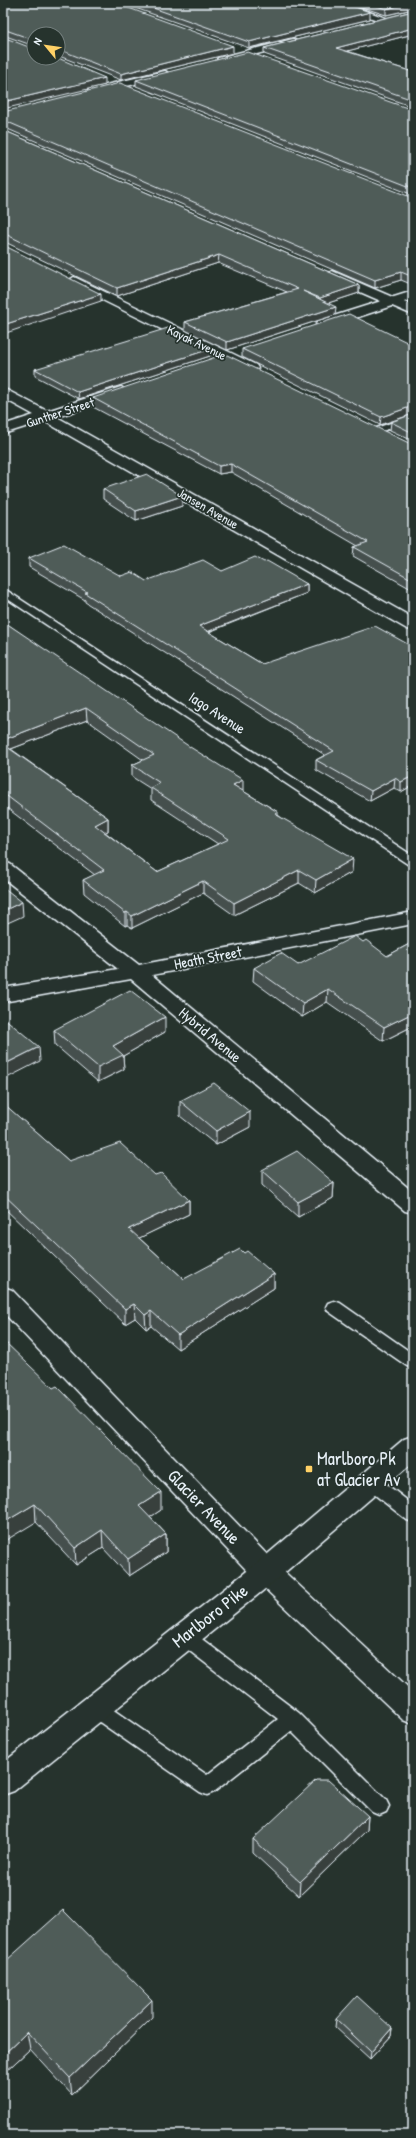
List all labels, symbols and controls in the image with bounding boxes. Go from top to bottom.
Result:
north arrow [26,26,66,66]
text: N [30,35,45,47]
street label: Kayak Avenue [164,320,230,364]
street label: Gunther Street [24,392,97,431]
street label: Jansen Avenue [174,483,242,533]
street label: Iago Avenue [185,686,250,739]
street label: Heath Street [172,940,244,974]
street label: Hybrid Avenue [174,1002,246,1067]
place label: Marlboro Pk at Glacier Av [317,1446,400,1492]
street label: Glacier Avenue [162,1464,246,1550]
marker: Marlboro Pk at Glacier Av [304,1464,314,1474]
street label: Marlboro Pike [167,1578,253,1653]

